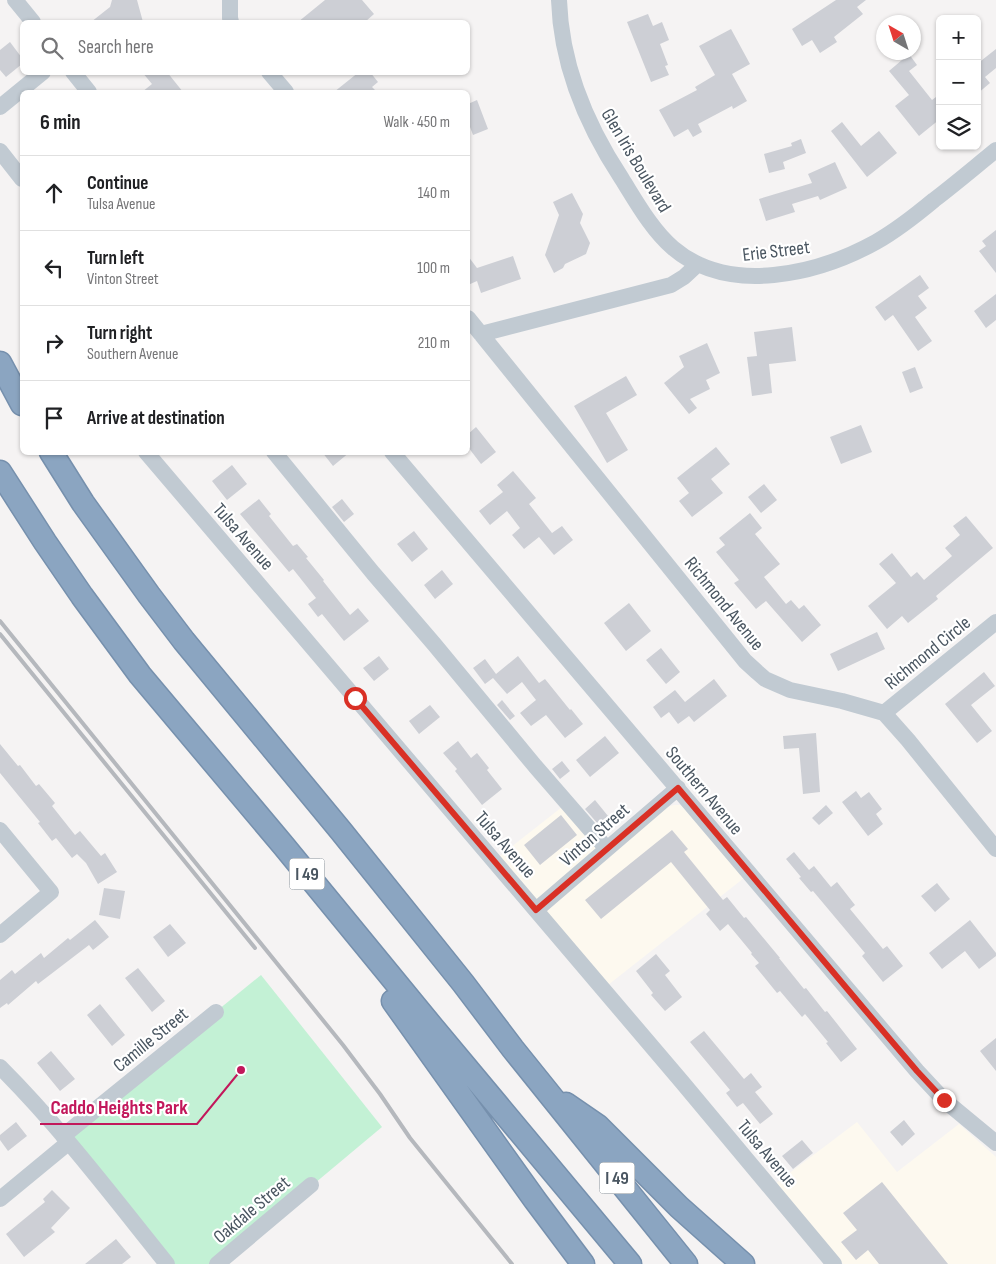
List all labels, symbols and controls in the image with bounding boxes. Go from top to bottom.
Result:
north arrow [876,15,921,60]
map controls [936,15,981,150]
button: + [936,15,981,60]
search box [20,20,470,75]
icon: search [38,34,66,62]
text: Search here [78,36,154,59]
button: − [936,60,981,105]
street label: Glen Iris Boulevard [596,105,676,217]
button: layers [936,105,981,150]
text: 6 min [40,110,81,135]
text: Walk · 450 m [383,113,450,132]
text: Continue [87,172,148,195]
icon: ahead [40,179,68,207]
text: 140 m [418,184,450,203]
text: Tulsa Avenue [87,195,156,214]
street label: Erie Street [741,236,811,267]
text: Turn left [87,247,144,270]
icon: left [40,254,68,282]
text: 100 m [417,259,450,278]
text: Vinton Street [87,270,159,289]
text: Turn right [87,322,152,345]
icon: right [40,329,68,357]
text: 210 m [418,334,450,353]
text: Southern Avenue [87,345,178,364]
icon: arrive [40,404,68,432]
text: Arrive at destination [87,407,225,430]
street label: Tulsa Avenue [208,499,278,575]
street label: Richmond Avenue [679,553,769,655]
street label: Richmond Circle [880,612,976,695]
route start [344,687,367,710]
street label: Southern Avenue [660,742,748,840]
street label: Vinton Street [555,798,635,872]
street label: Tulsa Avenue [470,807,540,883]
road number: I 49 [290,859,324,890]
street label: Camille Street [109,1003,193,1077]
callout: Caddo Heights Park [40,1089,197,1124]
route end [933,1089,956,1112]
text: Caddo Heights Park [50,1096,188,1120]
street label: Tulsa Avenue [732,1115,802,1193]
road number: I 49 [600,1162,634,1194]
street label: Oakdale Street [209,1171,295,1249]

